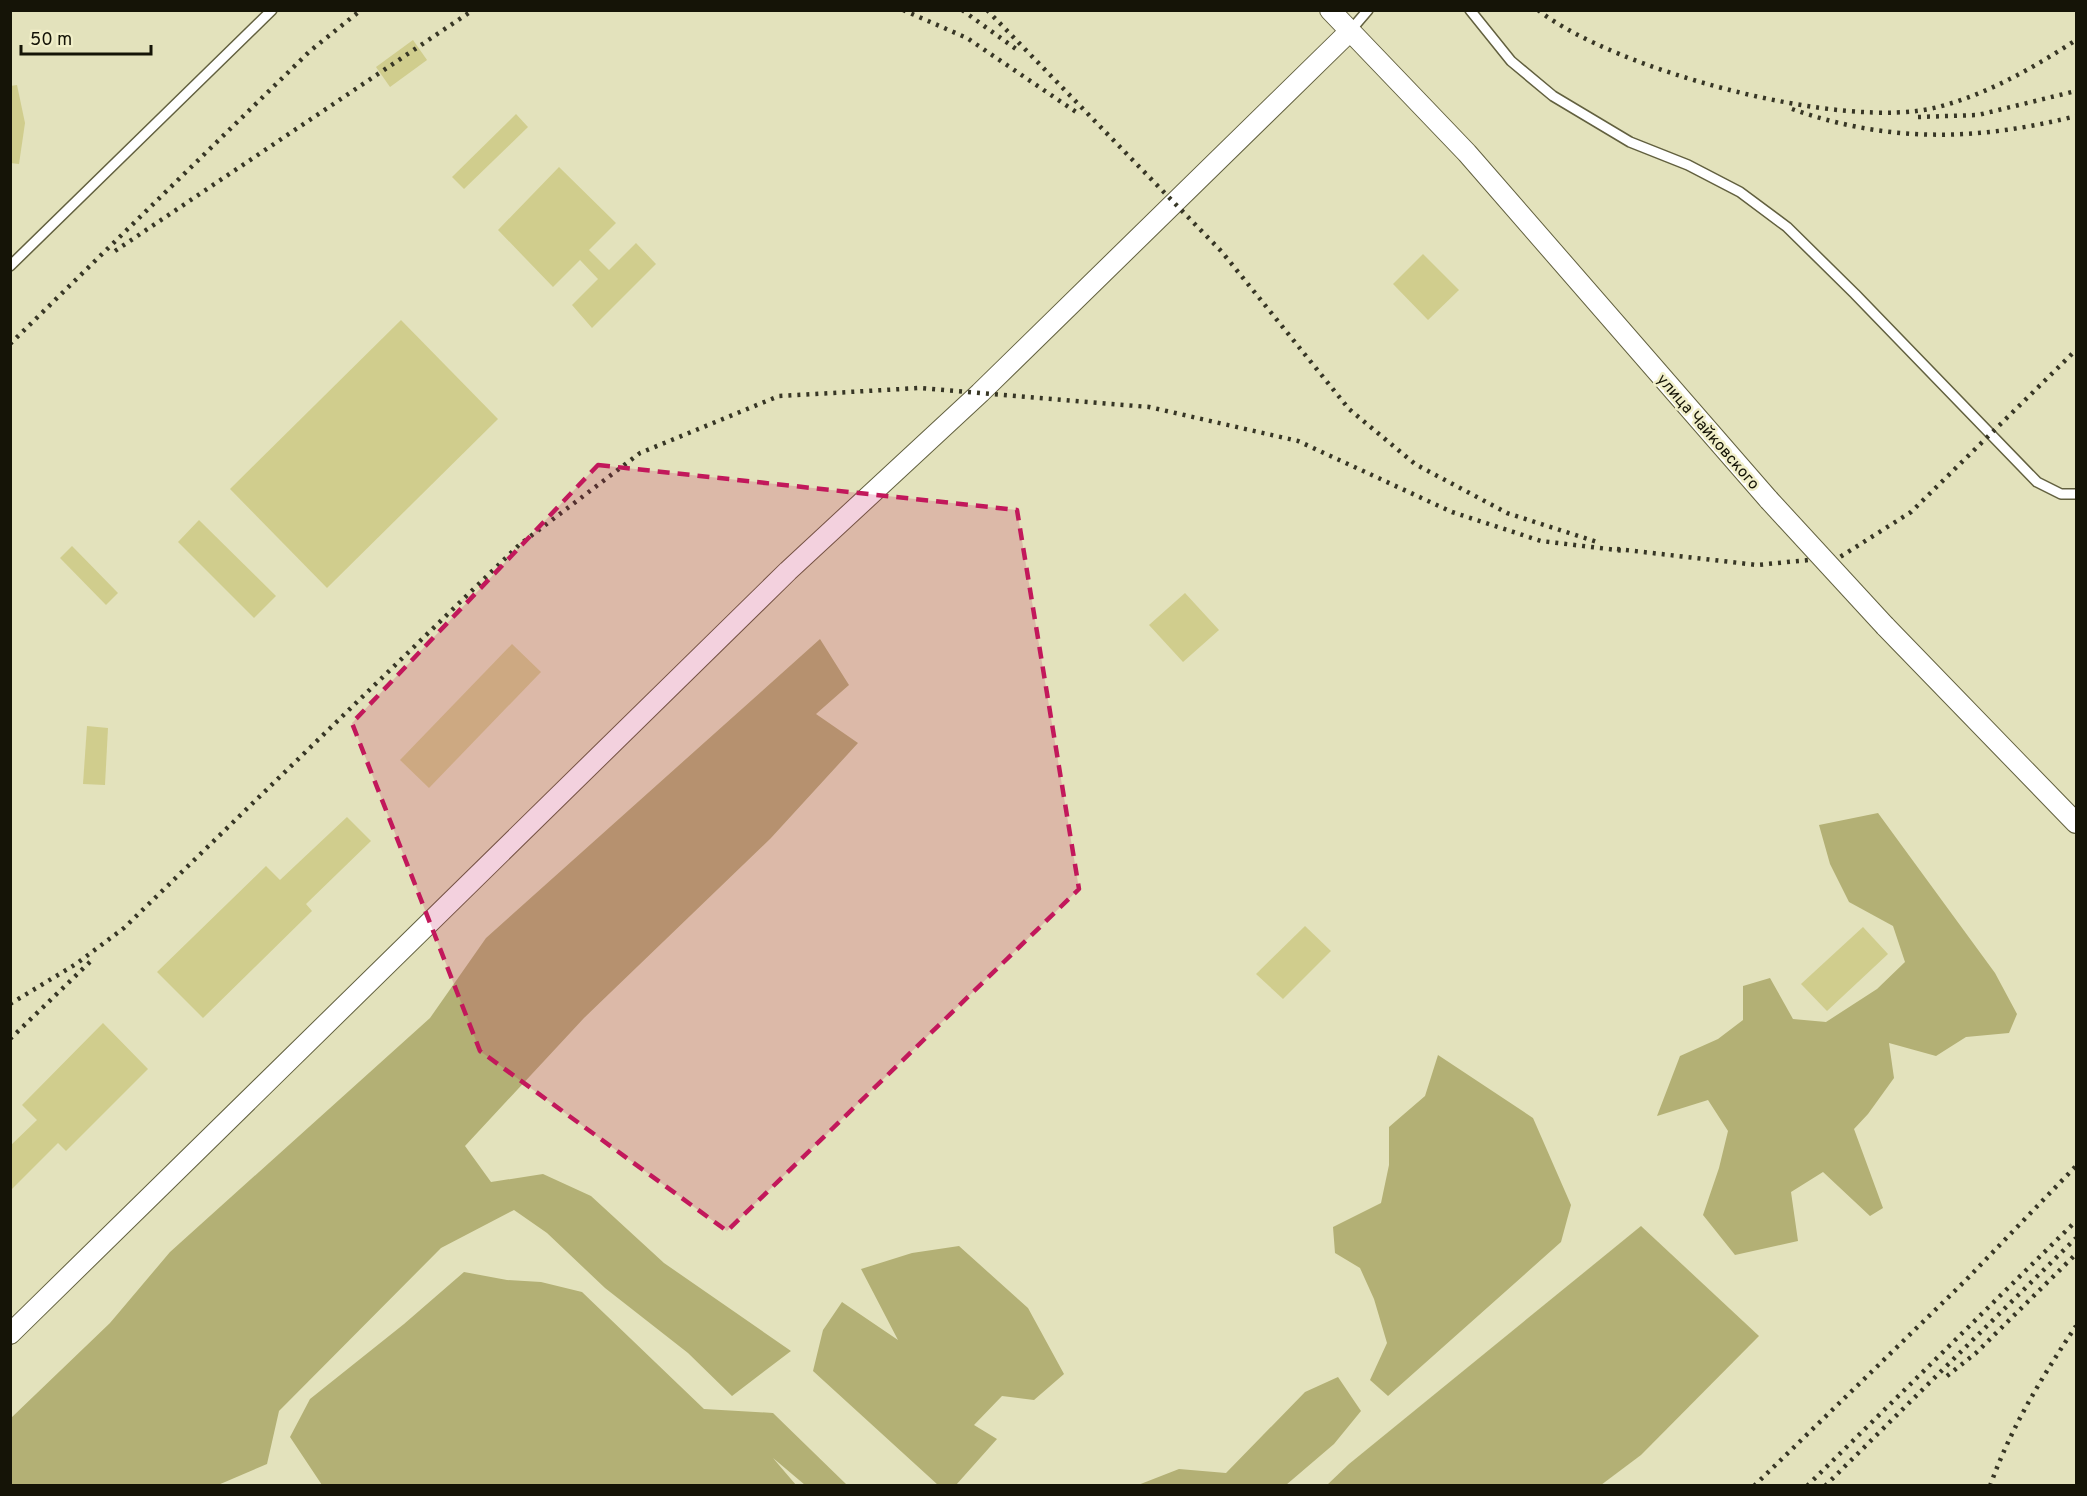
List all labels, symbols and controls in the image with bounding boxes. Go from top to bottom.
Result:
scale bar [21,18,152,56]
text: 50 m [30,29,72,52]
street label: улица Чайковского [1652,370,1763,494]

